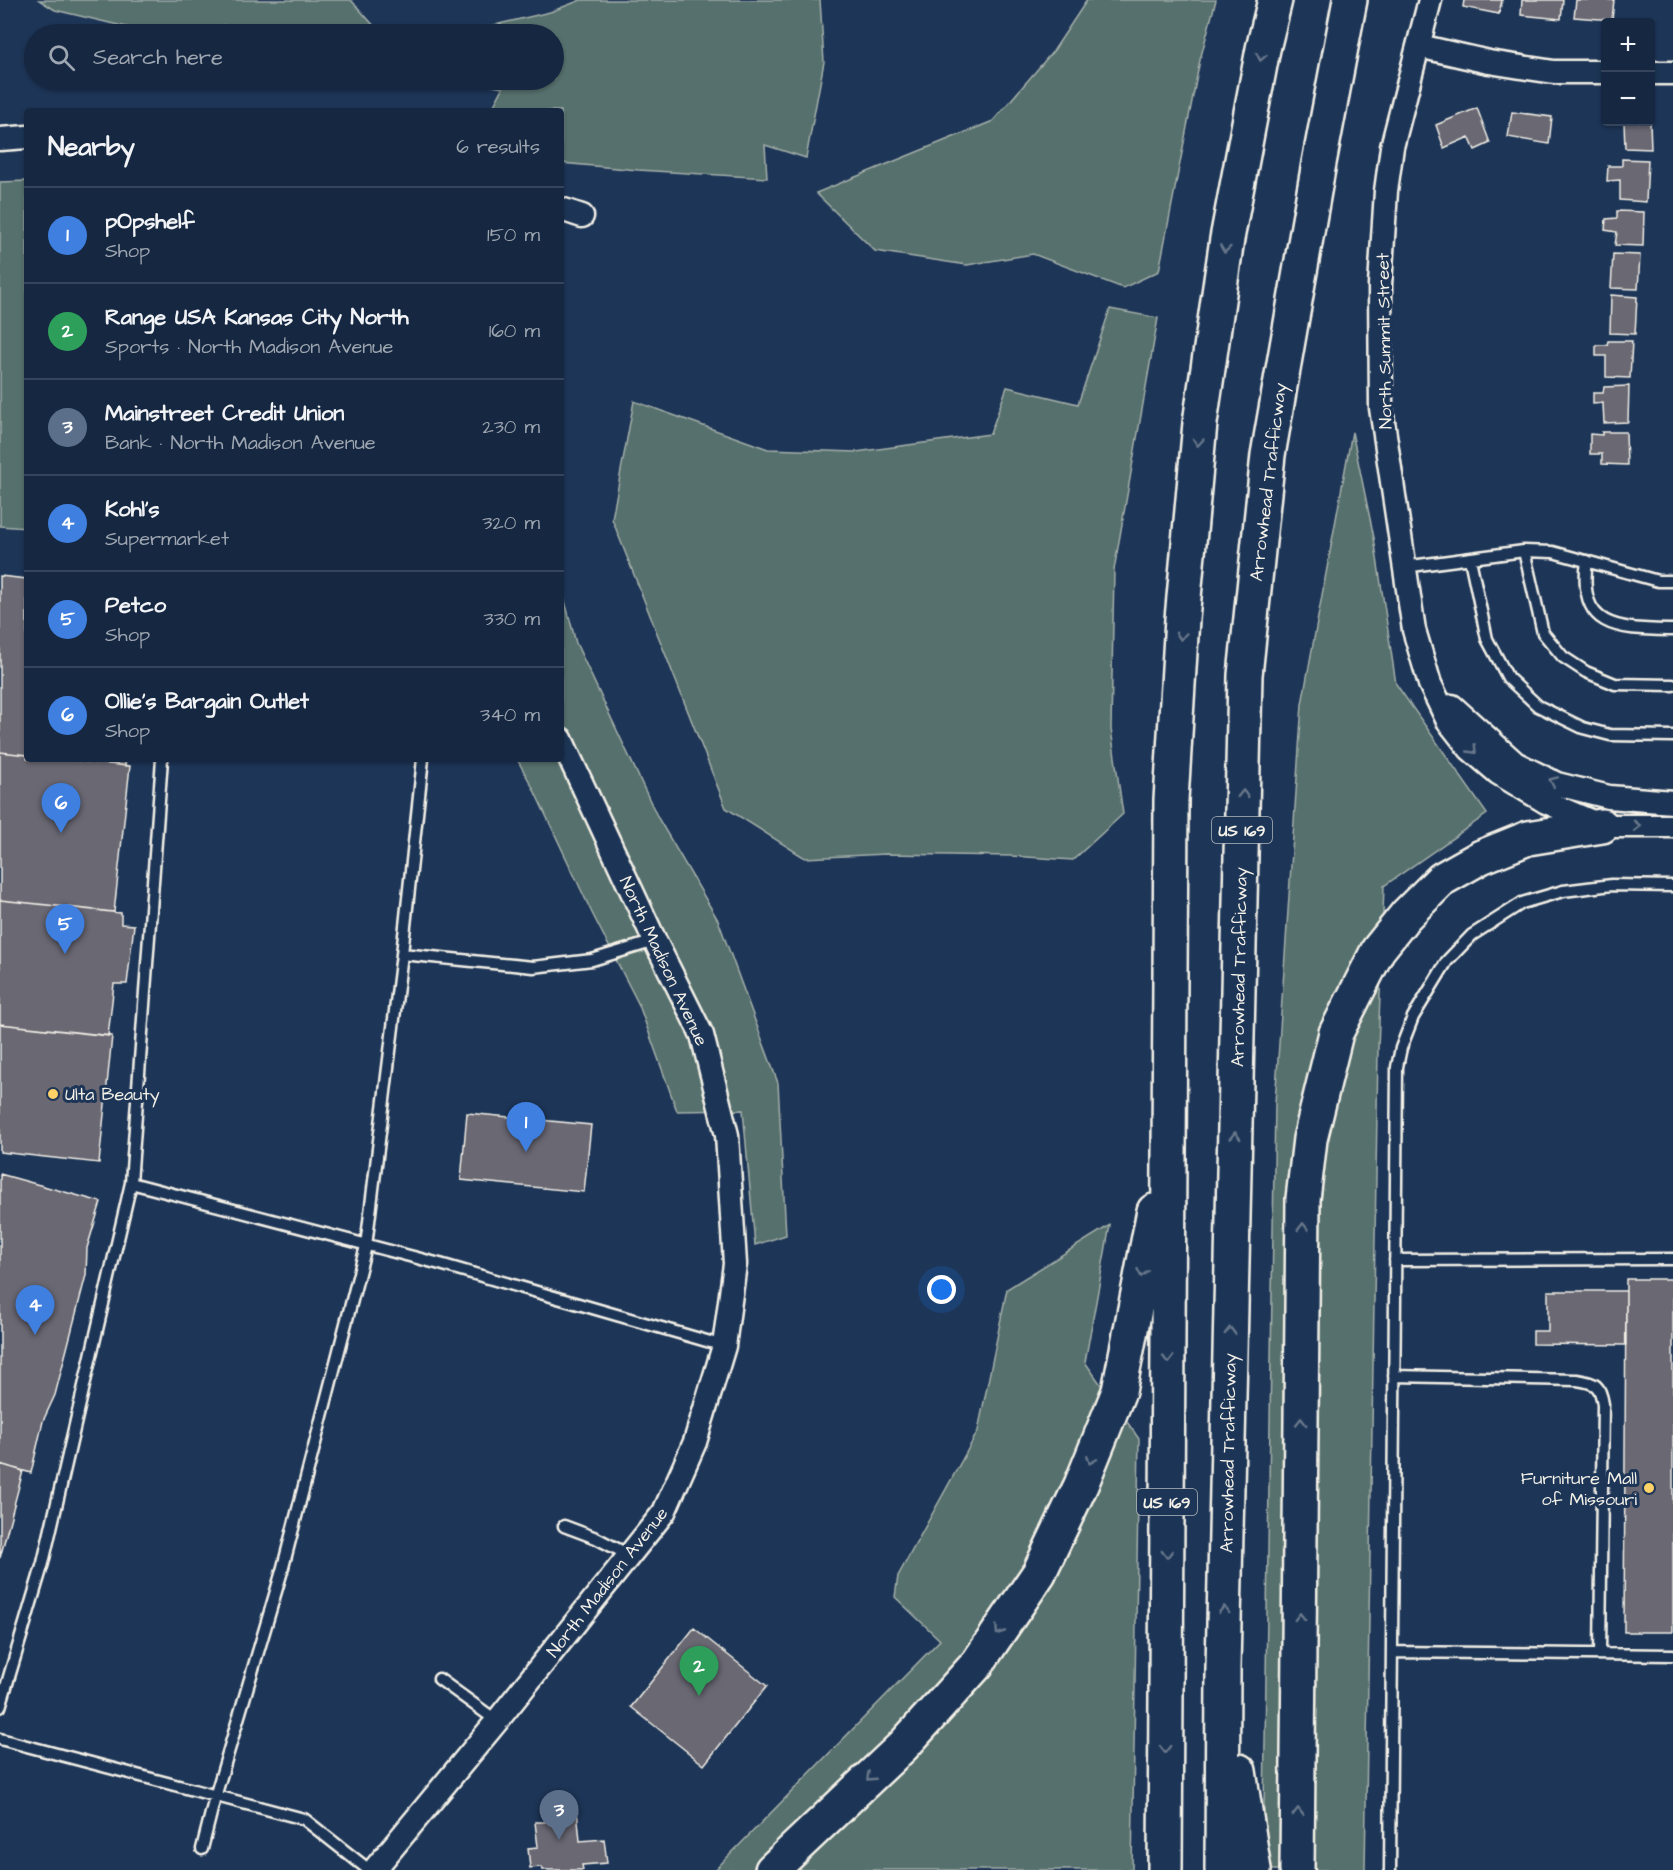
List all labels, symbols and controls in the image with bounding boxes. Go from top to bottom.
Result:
map controls [1601,18,1655,126]
button: + [1601,18,1655,72]
search box [24,24,564,90]
icon: search [45,41,78,74]
text: Search here [93,42,223,73]
one-way arrow [1255,52,1268,62]
button: − [1601,72,1655,126]
text: Nearby [48,129,135,165]
text: 6 results [456,133,540,161]
text: pOpshelf [105,206,195,237]
text: 1 [66,221,69,249]
text: 150 m [487,221,540,249]
text: Shop [105,237,150,265]
one-way arrow [1220,244,1232,253]
street label: North Summit Street [1370,252,1399,429]
text: Range USA Kansas City North [105,302,409,333]
text: 2 [62,317,73,345]
text: 160 m [489,317,540,345]
text: Sports · North Madison Avenue [105,333,393,361]
street label: Arrowhead Trafficway [1244,381,1294,583]
text: Mainstreet Credit Union [105,398,344,429]
text: 3 [62,413,73,441]
text: 230 m [482,413,540,441]
text: Bank · North Madison Avenue [105,429,376,457]
one-way arrow [1192,437,1205,446]
text: Kohl's [105,494,160,525]
text: 4 [61,509,74,537]
text: 320 m [482,509,540,537]
text: Supermarket [105,525,229,553]
text: Petco [105,590,166,621]
text: 5 [60,605,75,633]
text: 330 m [483,605,540,633]
text: Shop [105,621,150,649]
one-way arrow [1175,631,1188,640]
text: Ollie's Bargain Outlet [105,686,309,717]
text: 6 [61,701,74,729]
text: 340 m [480,701,540,729]
text: Shop [105,717,150,745]
one-way arrow [1466,743,1476,754]
one-way arrow [1548,776,1559,788]
pin: 6 [42,784,80,833]
one-way arrow [1236,789,1249,798]
road number: US 169 [1212,817,1272,843]
one-way arrow [1633,820,1642,832]
street label: Arrowhead Trafficway [1225,867,1255,1067]
street label: North Madison Avenue [613,872,714,1050]
pin: 5 [46,904,84,954]
place label: Ulta Beauty [65,1082,160,1108]
marker: Ulta Beauty [46,1087,60,1101]
pin: 1 [506,1102,546,1152]
one-way arrow [1229,1131,1241,1140]
one-way arrow [1297,1222,1309,1231]
one-way arrow [1136,1268,1149,1278]
your location [927,1275,956,1304]
pin: 4 [15,1286,54,1335]
one-way arrow [1224,1326,1237,1335]
street label: Arrowhead Trafficway [1214,1353,1244,1553]
one-way arrow [1162,1355,1174,1364]
one-way arrow [1295,1417,1307,1426]
one-way arrow [1086,1454,1098,1465]
place label: Furniture Mall of Missouri [1521,1466,1637,1512]
marker: Furniture Mall of Missouri [1642,1481,1656,1495]
road number: US 169 [1137,1489,1197,1515]
street label: North Madison Avenue [541,1502,674,1663]
one-way arrow [1161,1550,1173,1559]
one-way arrow [1218,1605,1230,1614]
one-way arrow [1293,1612,1306,1621]
one-way arrow [995,1625,1006,1636]
pin: 2 [680,1646,718,1696]
one-way arrow [1159,1745,1171,1754]
one-way arrow [866,1770,877,1781]
pin: 3 [540,1790,578,1840]
one-way arrow [1292,1807,1304,1816]

